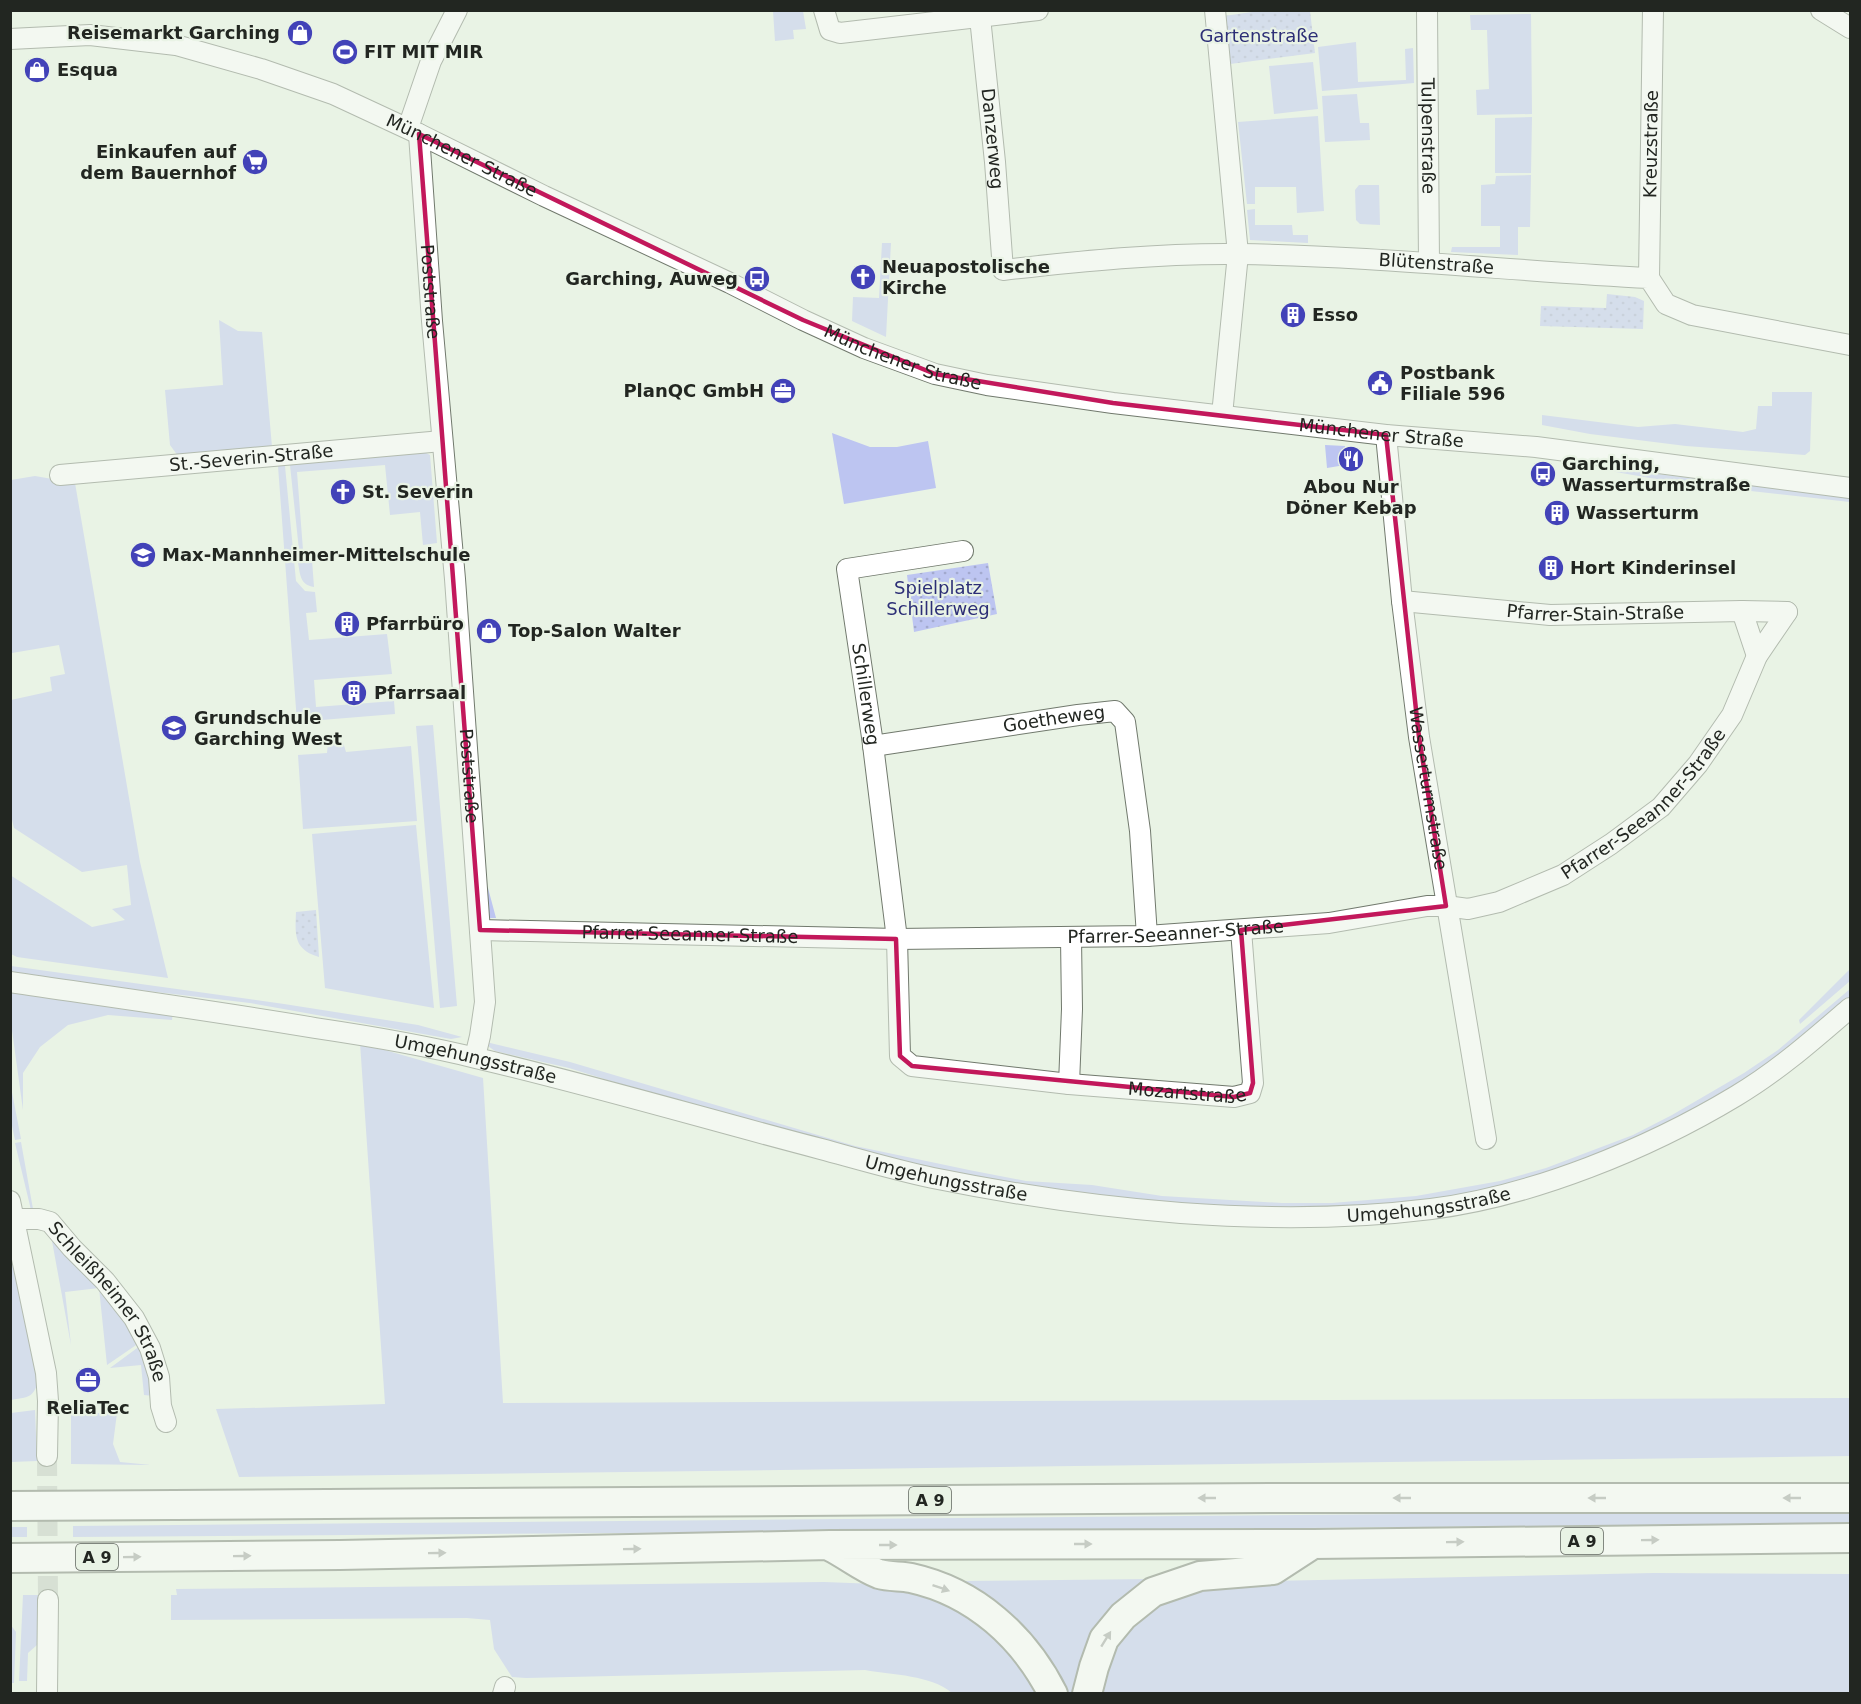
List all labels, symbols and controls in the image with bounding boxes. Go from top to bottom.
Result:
shop icon: Reisemarkt Garching [285,18,315,48]
place label: Reisemarkt Garching [67,22,280,43]
park label: Gartenstraße [1199,25,1319,46]
sports icon: FIT MIT MIR [330,37,360,67]
place label: FIT MIT MIR [364,41,483,62]
shop icon: Esqua [22,55,52,85]
place label: Esqua [57,59,118,80]
street label: Tulpenstraße [1418,77,1439,194]
street label: Danzerweg [977,87,1008,190]
street label: Kreuzstraße [1639,90,1662,198]
street label: Münchener Straße [383,109,541,201]
place label: Einkaufen auf dem Bauernhof [80,141,236,183]
supermarket icon: Einkaufen auf dem Bauernhof [240,147,270,177]
street label: Poststraße [417,243,445,340]
street label: Blütenstraße [1378,249,1495,278]
place label: Neuapostolische Kirche [882,256,1050,298]
church icon: Neuapostolische Kirche [848,262,878,292]
bus stop icon: Garching, Auweg [742,264,772,294]
place label: Garching, Auweg [565,268,738,289]
building icon: Esso [1278,300,1308,330]
place label: Esso [1312,304,1358,325]
street label: Münchener Straße [821,320,984,394]
place label: Postbank Filiale 596 [1400,362,1505,404]
public building icon: Postbank Filiale 596 [1365,368,1395,398]
office icon: PlanQC GmbH [768,376,798,406]
place label: PlanQC GmbH [623,380,764,401]
street label: Münchener Straße [1298,414,1465,451]
street label: St.-Severin-Straße [168,440,334,475]
restaurant icon: Abou Nur Döner Kebap [1336,444,1366,474]
place label: Garching, Wasserturmstraße [1562,453,1750,495]
bus stop icon: Garching, Wasserturmstraße [1528,459,1558,489]
place label: Abou Nur Döner Kebap [1285,476,1417,518]
church icon: St. Severin [328,477,358,507]
place label: St. Severin [362,481,474,502]
building icon: Wasserturm [1542,498,1572,528]
place label: Wasserturm [1576,502,1699,523]
school or university icon: Max-Mannheimer-Mittelschule [128,540,158,570]
place label: Max-Mannheimer-Mittelschule [162,544,470,565]
building icon: Hort Kinderinsel [1536,553,1566,583]
place label: Hort Kinderinsel [1570,557,1736,578]
park label: Spielplatz Schillerweg [886,577,990,619]
street label: Pfarrer-Stain-Straße [1506,600,1685,625]
building icon: Pfarrbüro [332,609,362,639]
place label: Pfarrbüro [366,613,464,634]
shop icon: Top-Salon Walter [474,616,504,646]
place label: Top-Salon Walter [508,620,681,641]
street label: Schillerweg [848,641,884,747]
building icon: Pfarrsaal [339,678,369,708]
place label: Pfarrsaal [374,682,466,703]
street label: Goetheweg [1001,701,1106,736]
street label: Wasserturmstraße [1405,705,1452,872]
place label: Grundschule Garching West [194,707,343,749]
school or university icon: Grundschule Garching West [159,713,189,743]
street label: Pfarrer-Seeanner-Straße [1557,724,1730,883]
street label: Poststraße [456,728,483,824]
street label: Pfarrer-Seeanner-Straße [1067,915,1285,947]
street label: Pfarrer-Seeanner-Straße [581,921,799,947]
street label: Umgehungsstraße [393,1030,559,1087]
street label: Mozartstraße [1127,1078,1248,1107]
street label: Umgehungsstraße [863,1151,1029,1205]
street label: Umgehungsstraße [1346,1182,1513,1226]
street label: Schleißheimer Straße [44,1217,171,1384]
office icon: ReliaTec [73,1365,103,1395]
place label: ReliaTec [46,1397,130,1418]
road number: A 9 [909,1487,951,1513]
one-way arrow [1198,1493,1217,1503]
one-way arrow [1393,1493,1412,1503]
one-way arrow [1588,1493,1607,1503]
one-way arrow [1783,1493,1802,1503]
road number: A 9 [1561,1528,1603,1554]
one-way arrow [1641,1536,1660,1545]
one-way arrow [1446,1537,1465,1547]
one-way arrow [879,1540,898,1550]
one-way arrow [1074,1540,1093,1549]
road number: A 9 [76,1544,118,1570]
one-way arrow [622,1545,641,1554]
one-way arrow [427,1548,446,1558]
one-way arrow [232,1551,251,1561]
one-way arrow [122,1552,141,1562]
one-way arrow [933,1584,951,1594]
one-way arrow [1101,1631,1112,1647]

